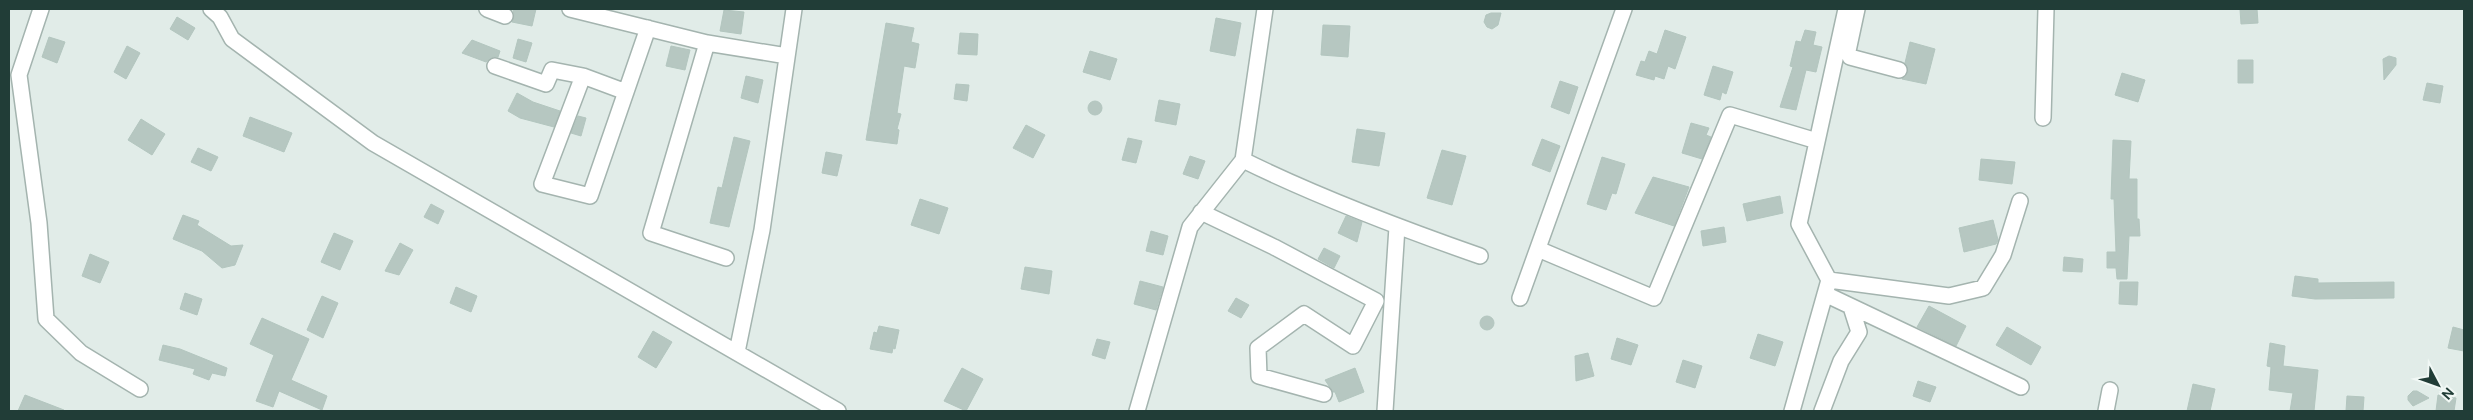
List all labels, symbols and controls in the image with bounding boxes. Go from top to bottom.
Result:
north arrow [2413,360,2463,410]
text: N [2438,384,2458,403]

